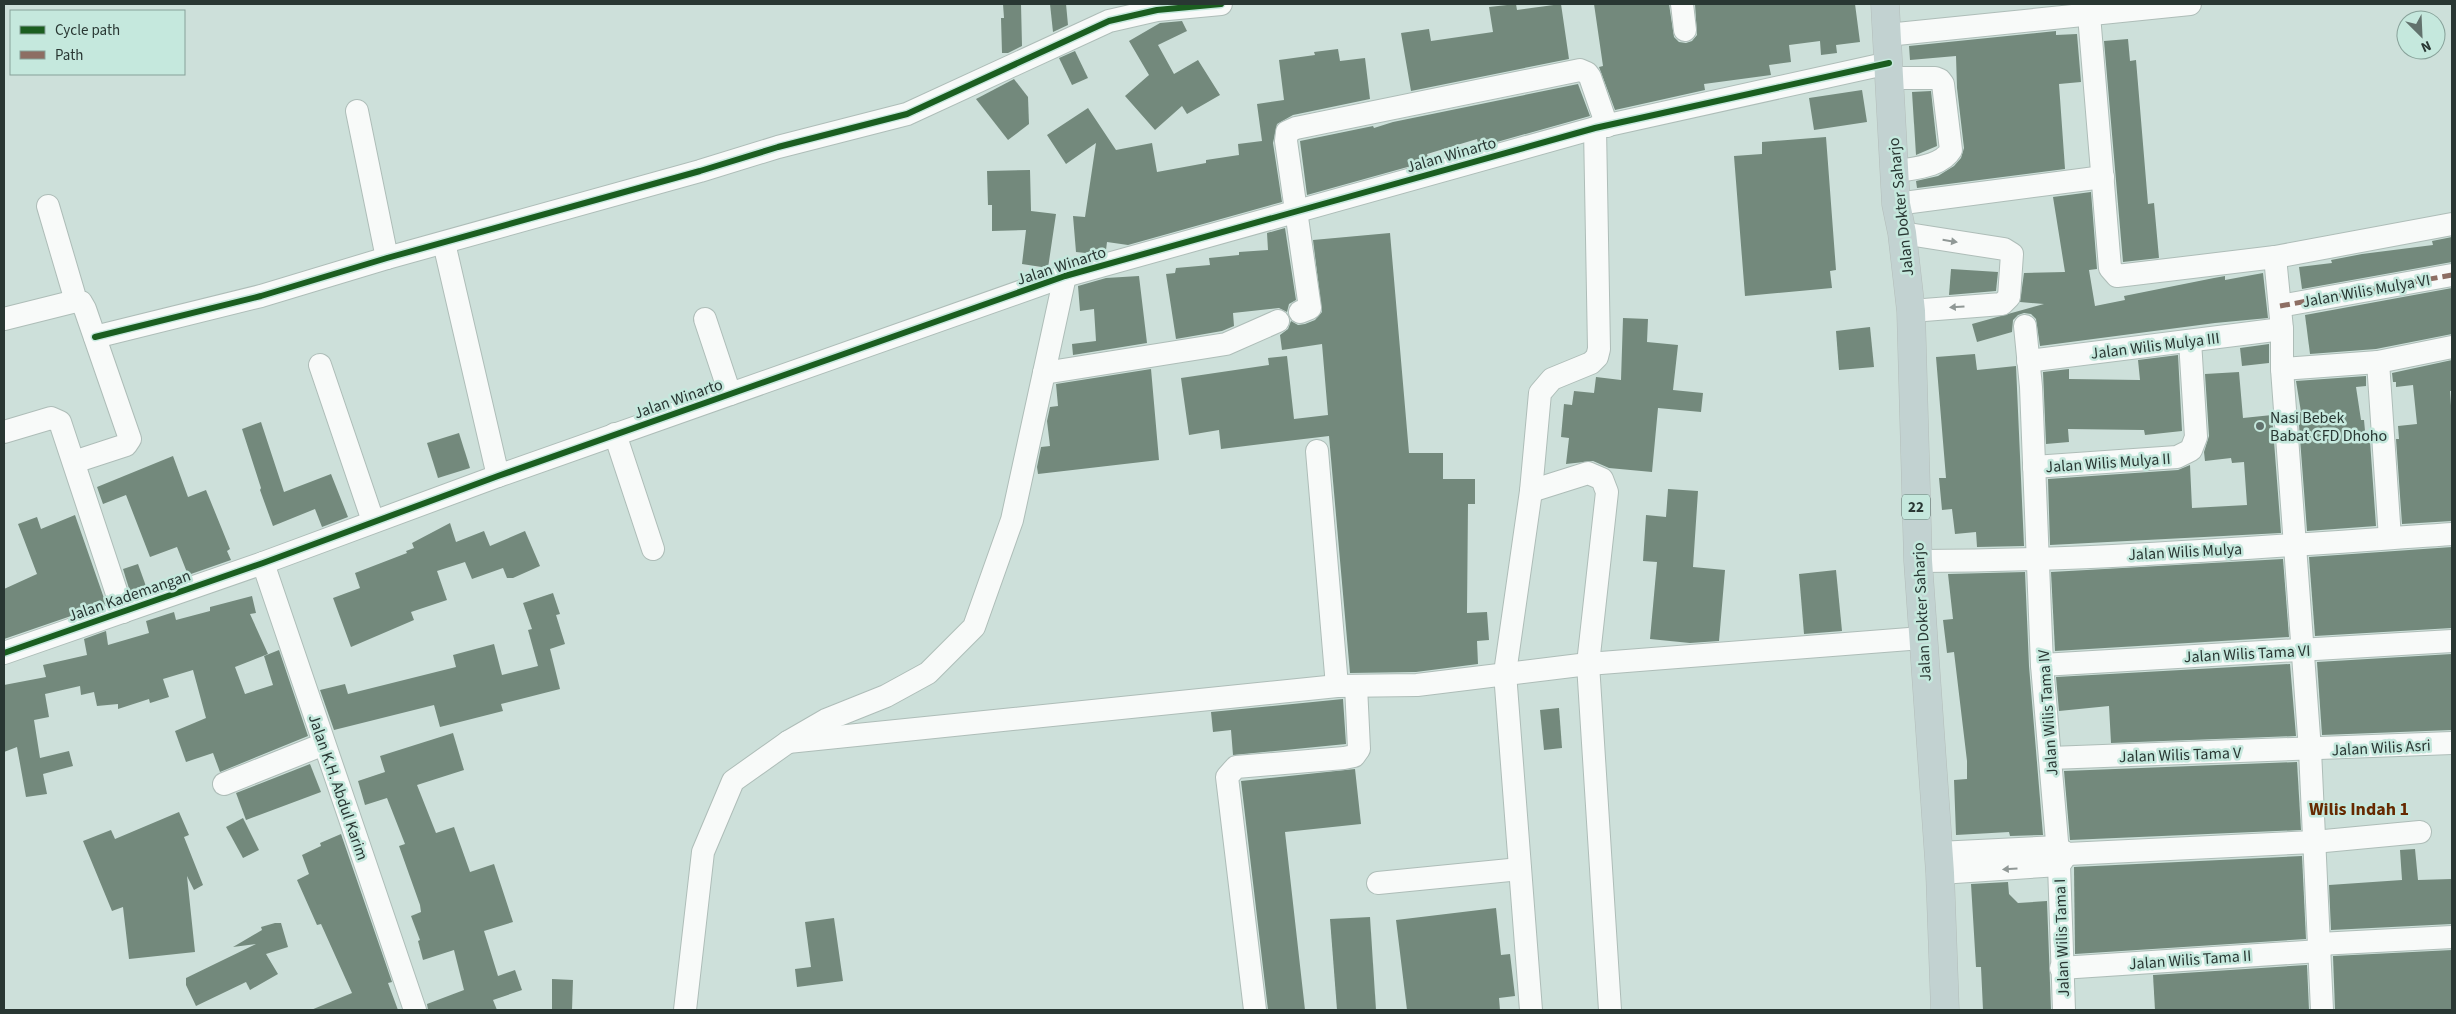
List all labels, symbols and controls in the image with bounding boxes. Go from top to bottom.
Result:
legend [10,10,185,75]
north arrow [2396,10,2446,60]
text: Cycle path [55,20,120,41]
text: N [2418,35,2434,57]
text: Path [55,45,83,66]
street label: Jalan Winarto [1404,132,1499,178]
street label: Jalan Dokter Saharjo [1883,136,1919,277]
one-way arrow [1942,237,1958,245]
street label: Jalan Winarto [1014,241,1109,291]
street label: Jalan Wilis Mulya VI [2300,269,2432,313]
one-way arrow [1948,304,1964,312]
street label: Jalan Wilis Mulya III [2089,327,2221,365]
street label: Jalan Winarto [631,373,726,424]
place label: Nasi Bebek Babat CFD Dhoho [2270,407,2387,447]
marker: Nasi Bebek Babat CFD Dhoho [2254,420,2266,432]
street label: Jalan Wilis Mulya II [2045,448,2171,478]
road number: 22 [1902,494,1930,520]
street label: Jalan Wilis Mulya [2128,538,2242,566]
street label: Jalan Dokter Saharjo [1907,542,1937,682]
street label: Jalan Kademangan [65,565,194,627]
street label: Jalan Wilis Tama VI [2183,640,2311,668]
street label: Jalan Wilis Tama IV [2033,648,2063,777]
street label: Jalan K.H. Abdul Karim [303,711,373,863]
street label: Jalan Wilis Asri [2331,734,2431,762]
street label: Jalan Wilis Tama V [2118,742,2242,768]
district label: Wilis Indah 1 [2309,797,2409,822]
one-way arrow [2002,866,2018,874]
street label: Jalan Wilis Tama I [2049,878,2075,998]
street label: Jalan Wilis Tama II [2128,945,2252,975]

